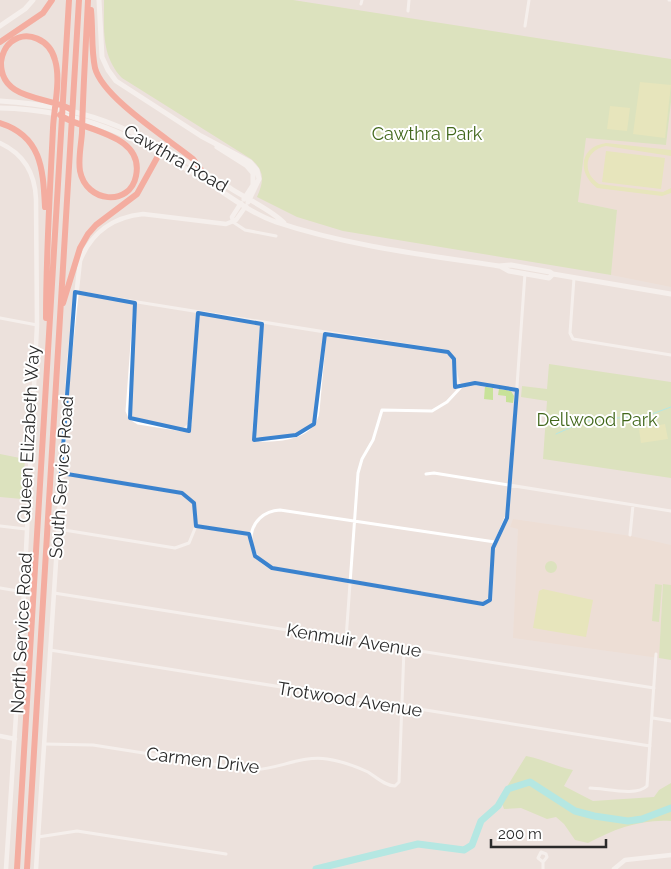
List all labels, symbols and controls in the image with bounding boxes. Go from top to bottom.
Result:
street label: Cawthra Road [120,120,232,196]
park label: Cawthra Park [372,123,483,144]
street label: Queen Elizabeth Way [13,344,43,523]
street label: South Service Road [45,395,77,559]
park label: Dellwood Park [536,409,658,430]
street label: North Service Road [6,552,36,714]
street label: Kenmuir Avenue [285,619,423,661]
street label: Trotwood Avenue [276,677,424,721]
street label: Carmen Drive [145,743,261,777]
scale bar [491,816,606,848]
text: 200 m [498,825,542,843]

